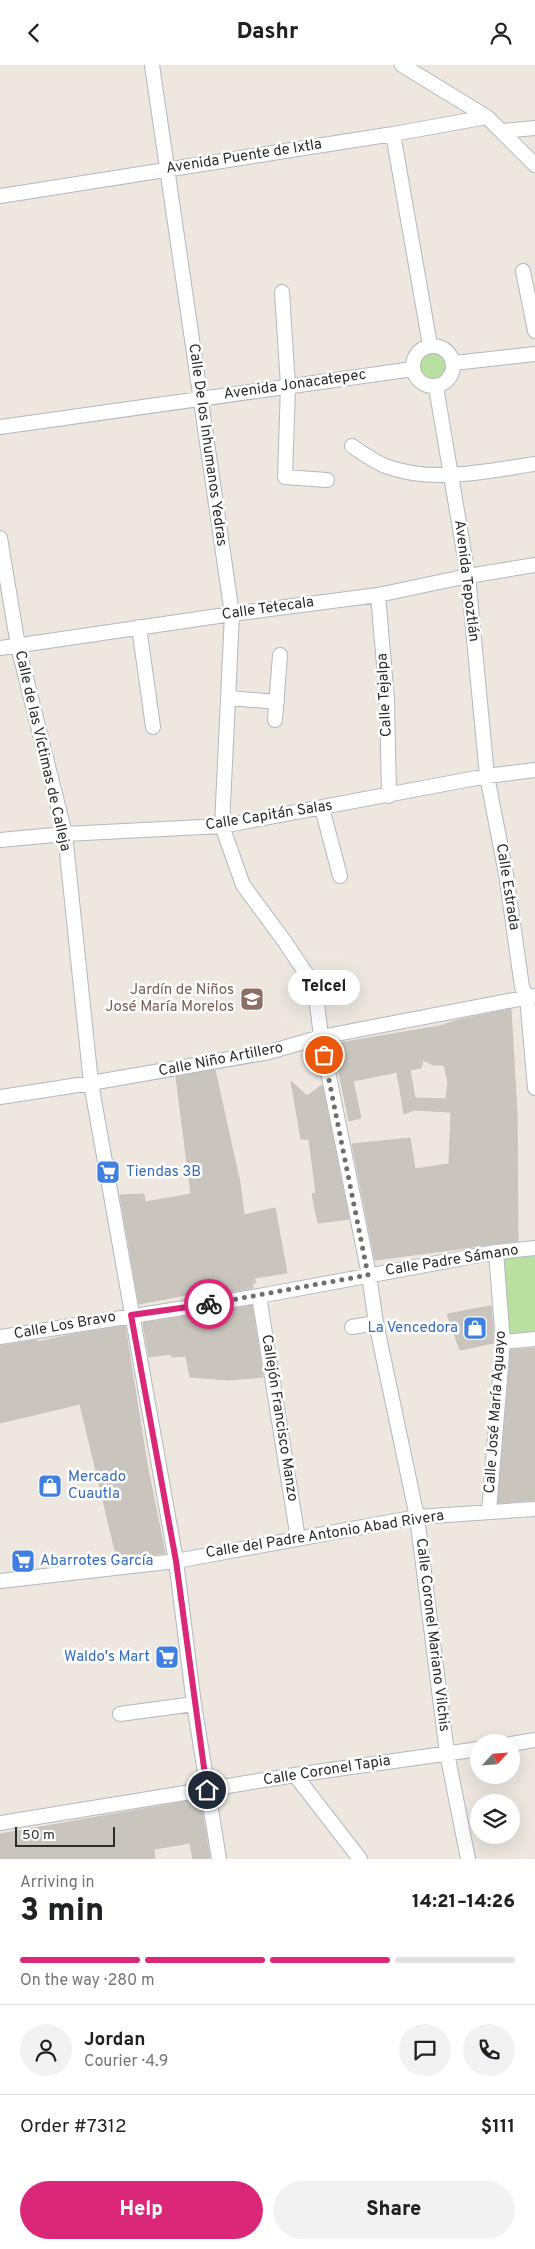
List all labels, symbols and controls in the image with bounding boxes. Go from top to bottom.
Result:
icon: back [20,19,48,47]
text: Dashr [237,19,298,46]
icon: person [487,19,515,47]
street label: Avenida Puente de Ixtla [165,135,323,179]
street label: Calle De los Inhumanos Yedras [183,343,231,547]
street label: Avenida Jonacatepec [222,366,368,404]
street label: Avenida Tepoztlán [449,519,483,643]
street label: Calle Tetecala [221,593,315,625]
street label: Calle de las Víctimas de Calleja [10,649,74,853]
street label: Calle Tejalpa [373,652,397,738]
street label: Calle Capitán Salas [204,797,334,835]
street label: Calle Estrada [491,842,523,932]
callout: Telcel [288,970,360,1005]
text: Telcel [302,977,346,997]
place label: Jardín de Niños José María Morelos [105,981,234,1017]
school or university icon: Jardín de Niños José María Morelos [239,986,265,1012]
pin [303,1034,345,1076]
street label: Calle Niño Artillero [157,1039,285,1081]
icon: bag [310,1041,338,1069]
supermarket icon: Tiendas 3B [95,1159,121,1185]
place label: Tiendas 3B [126,1163,201,1182]
street label: Calle Padre Sámano [384,1241,520,1281]
courier [184,1279,234,1329]
icon: bike [195,1290,223,1318]
street label: Calle Los Bravo [12,1308,118,1344]
shop icon: La Vencedora [462,1315,488,1341]
place label: La Vencedora [367,1319,458,1338]
street label: Calle José María Aguayo [481,1330,511,1494]
street label: Callejón Francisco Manzo [256,1333,302,1503]
place label: Mercado Cuautla [68,1468,126,1504]
shop icon: Mercado Cuautla [37,1473,63,1499]
street label: Calle del Padre Antonio Abad Rivera [205,1507,445,1563]
street label: Calle Coronel Mariano Vilchis [411,1537,453,1733]
supermarket icon: Abarrotes García [10,1548,36,1574]
place label: Abarrotes García [40,1552,153,1571]
supermarket icon: Waldo's Mart [154,1644,180,1670]
place label: Waldo's Mart [64,1648,150,1667]
north arrow [470,1734,520,1784]
map controls [470,1734,520,1844]
street label: Calle Coronel Tapia [262,1752,392,1790]
pin [186,1769,228,1811]
icon: home [193,1776,221,1804]
button: layers [470,1794,520,1844]
scale bar [15,1824,115,1847]
text: 50 m [22,1827,55,1844]
text: Arriving in [20,1873,95,1893]
text: 14:21–14:26 [412,1890,515,1914]
text: 3 min [20,1892,104,1932]
text: On the way · 280 m [20,1971,155,1991]
button: person [20,2024,72,2076]
button: chat [399,2024,451,2076]
button: phone [463,2024,515,2076]
text: Jordan [84,2028,146,2052]
text: Courier · 4.9 [84,2052,168,2072]
text: Order #7312 [20,2115,127,2139]
text: $111 [481,2115,515,2139]
button: Help [20,2181,263,2239]
button: Share [273,2181,515,2239]

